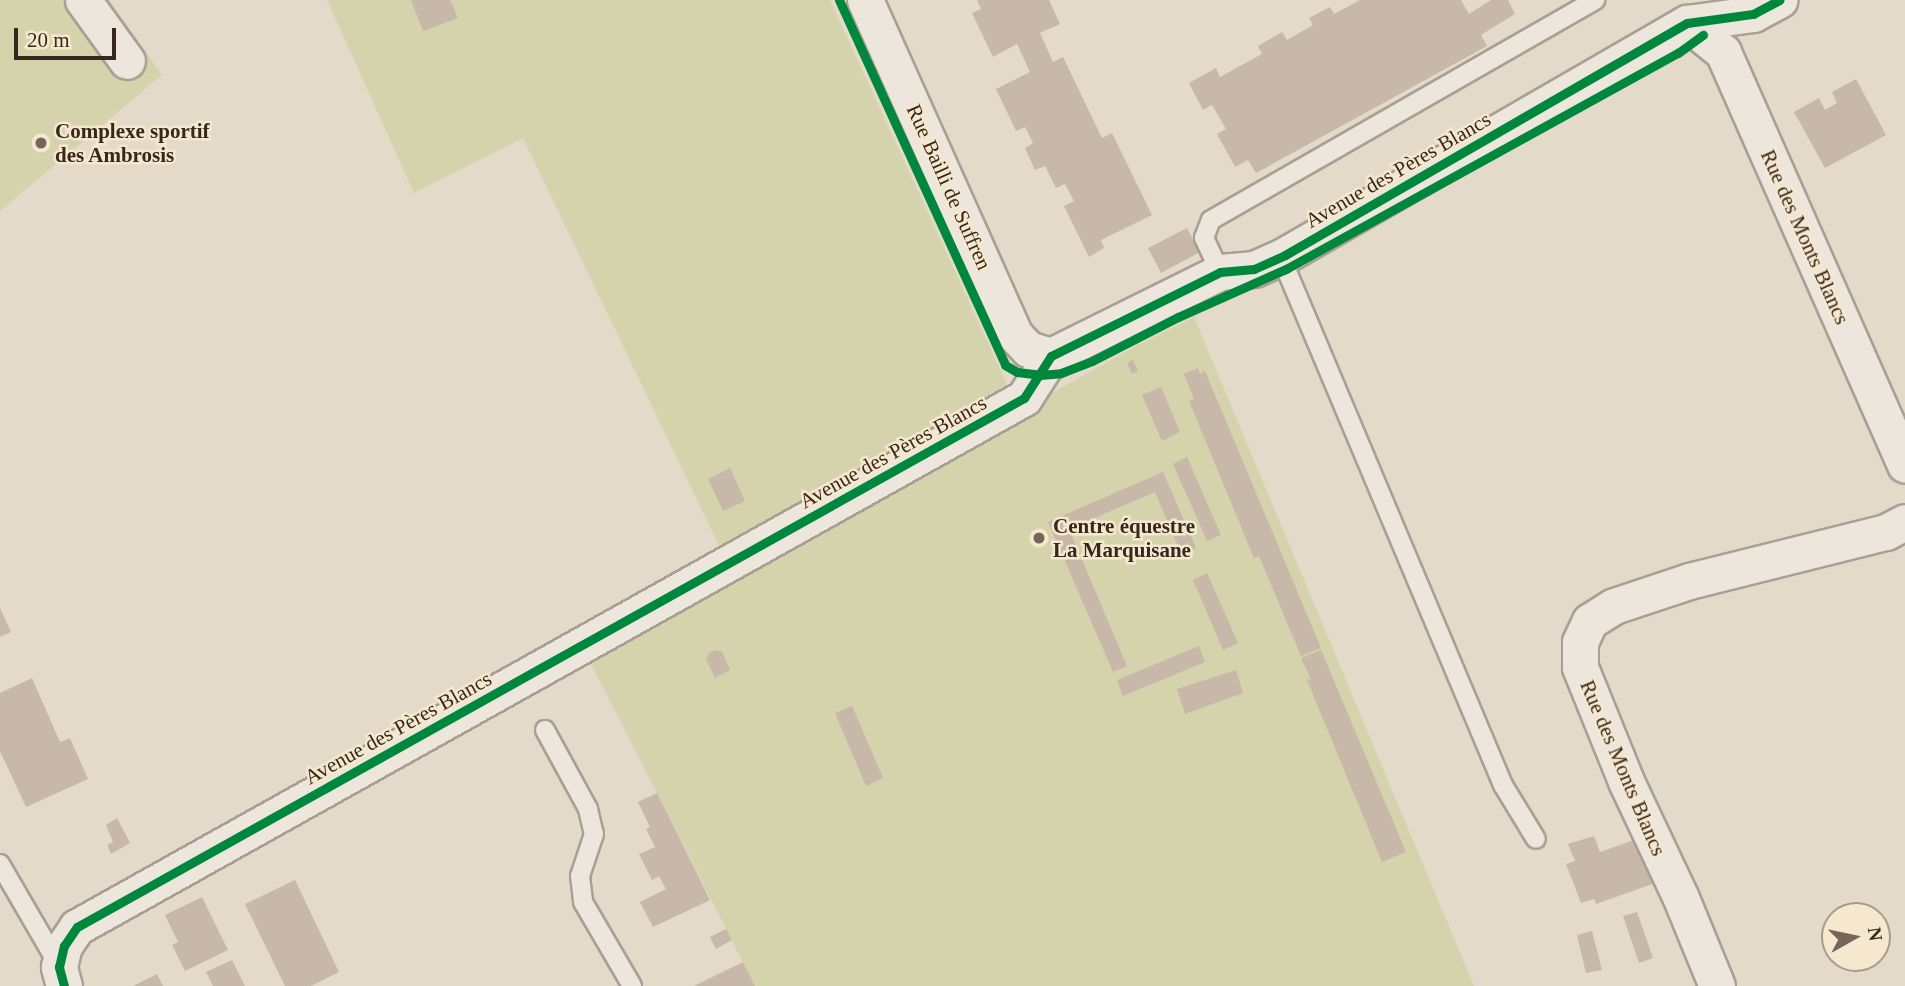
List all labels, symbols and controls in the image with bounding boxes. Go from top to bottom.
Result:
scale bar [18,14,119,58]
text: 20 m [27,28,70,52]
street label: Rue Bailli de Suffren [901,100,997,274]
street label: Avenue des Pères Blancs [1301,107,1495,233]
place label: Complexe sportif des Ambrosis [55,118,210,168]
marker: Complexe sportif des Ambrosis [33,135,49,151]
street label: Rue des Monts Blancs [1755,146,1855,328]
street label: Avenue des Pères Blancs [795,390,991,514]
place label: Centre équestre La Marquisane [1053,513,1195,563]
marker: Centre équestre La Marquisane [1031,530,1047,546]
street label: Avenue des Pères Blancs [300,666,496,790]
street label: Rue des Monts Blancs [1575,676,1671,860]
north arrow [1821,902,1891,972]
text: N [1864,926,1887,942]

